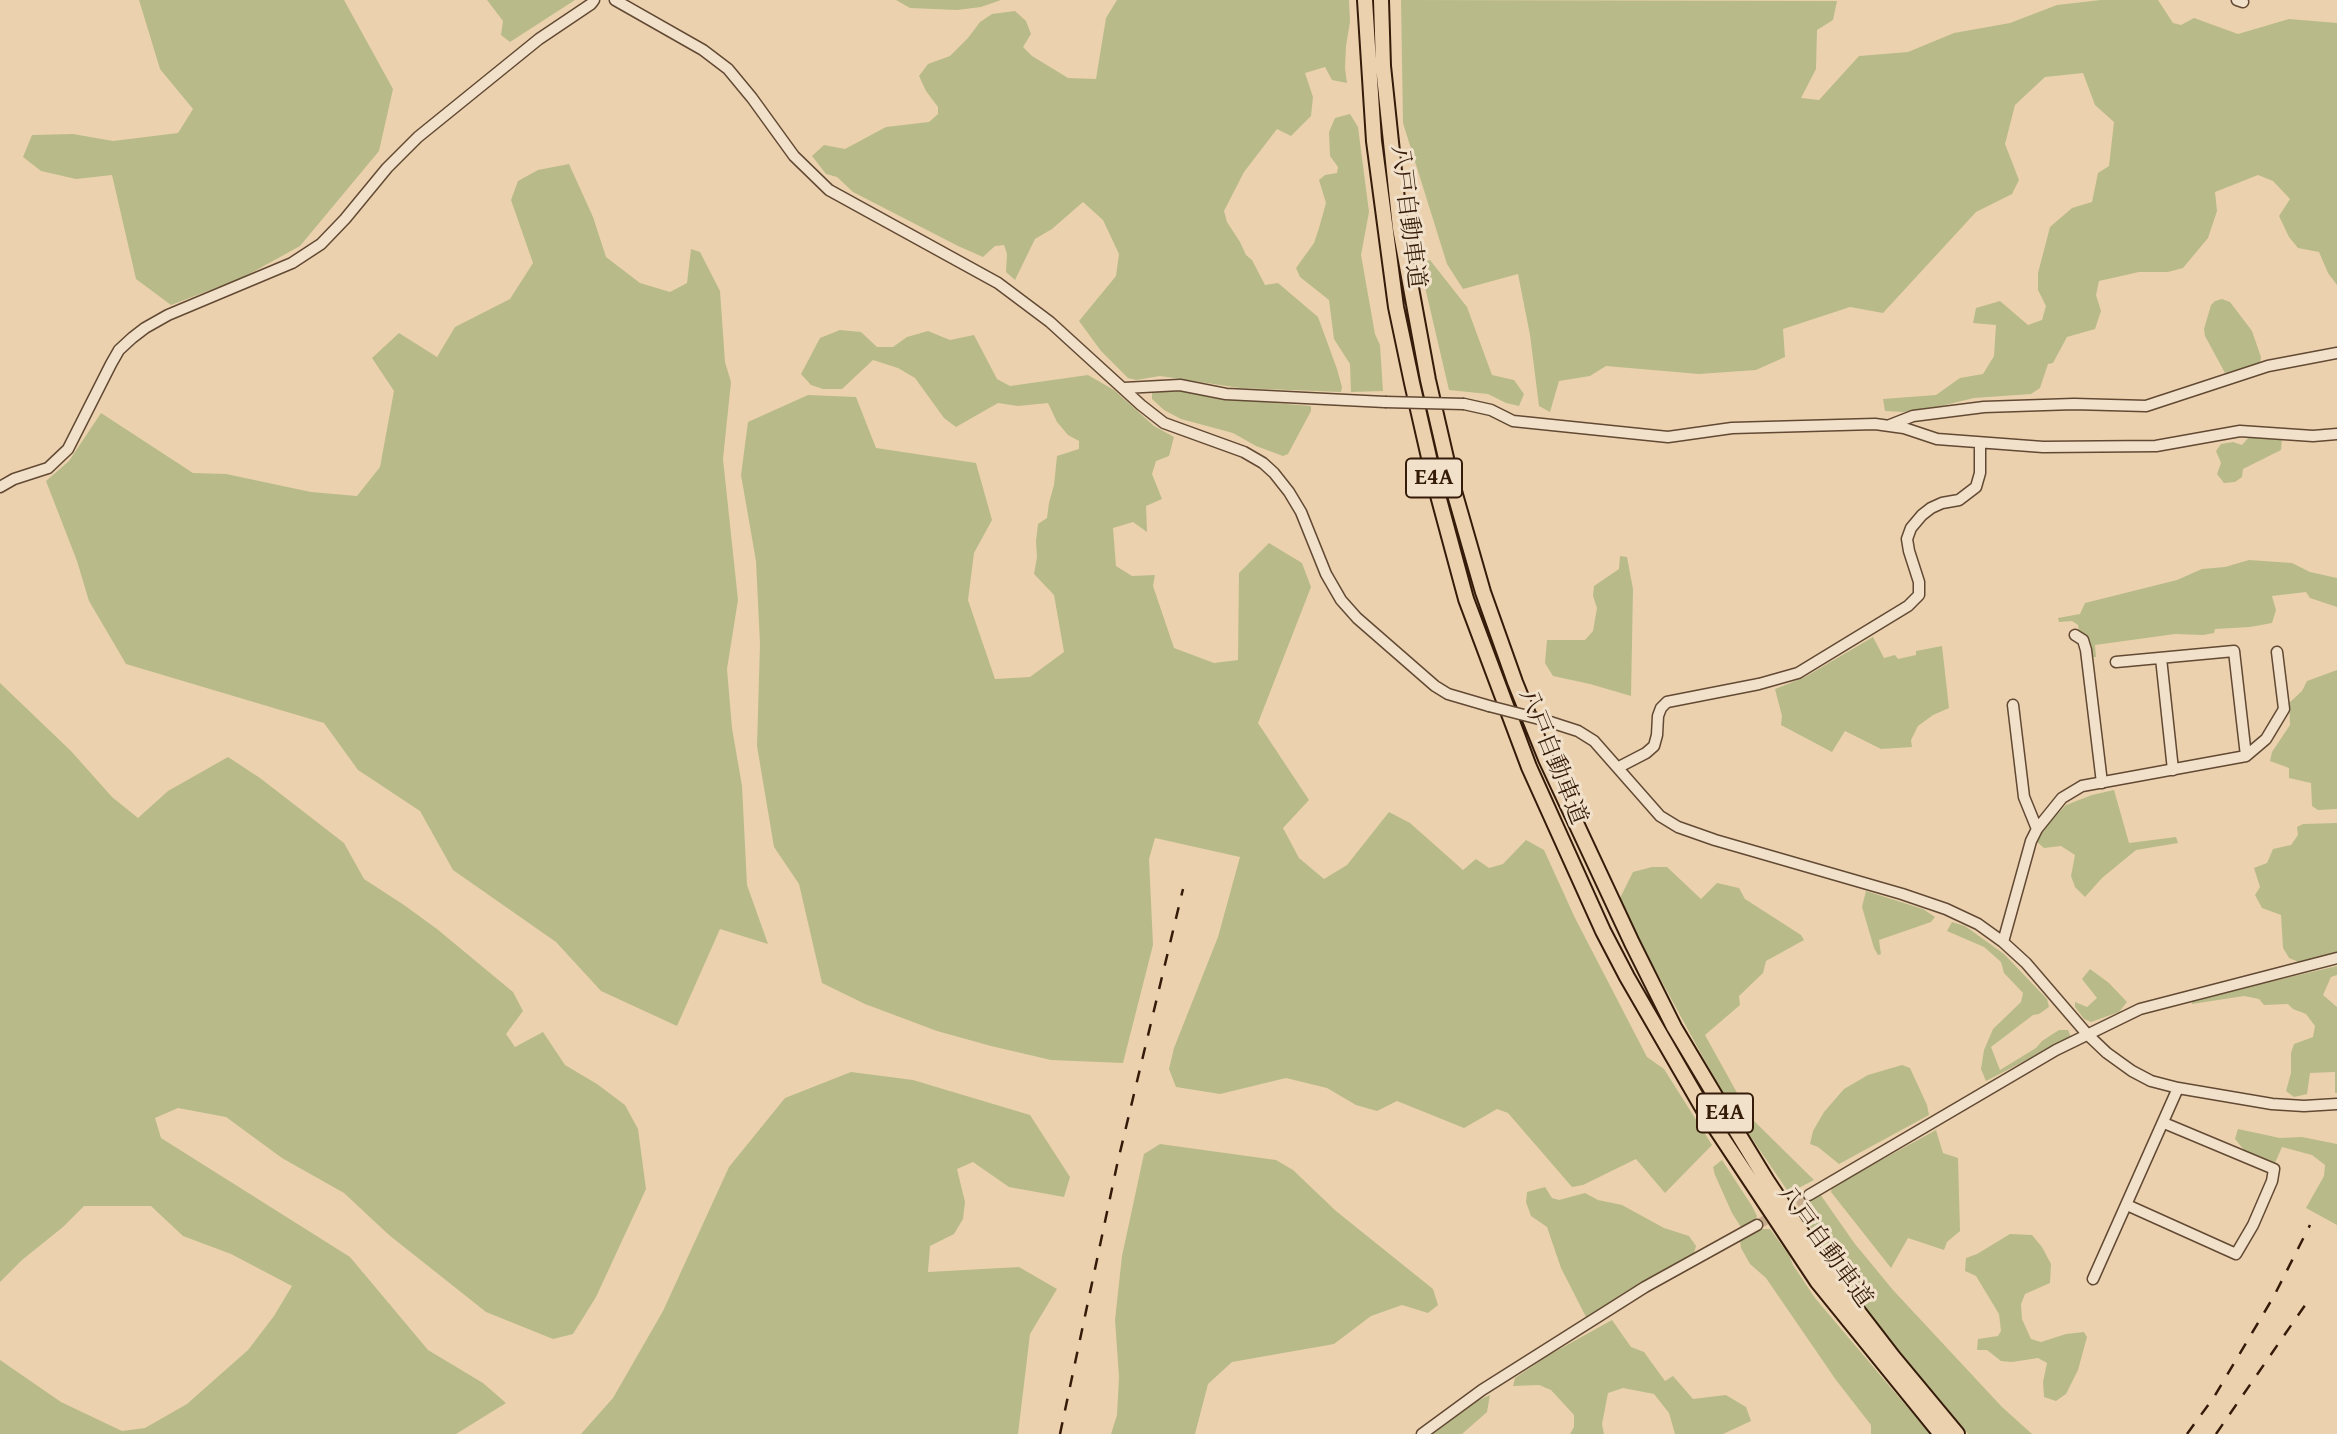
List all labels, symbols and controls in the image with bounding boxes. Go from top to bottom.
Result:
street label: 八戸自動車道 [1384,144,1430,290]
road number: E4A [1406,458,1462,498]
street label: 八戸自動車道 [1512,685,1592,829]
road number: E4A [1697,1094,1753,1132]
street label: 八戸自動車道 [1770,1180,1878,1314]

